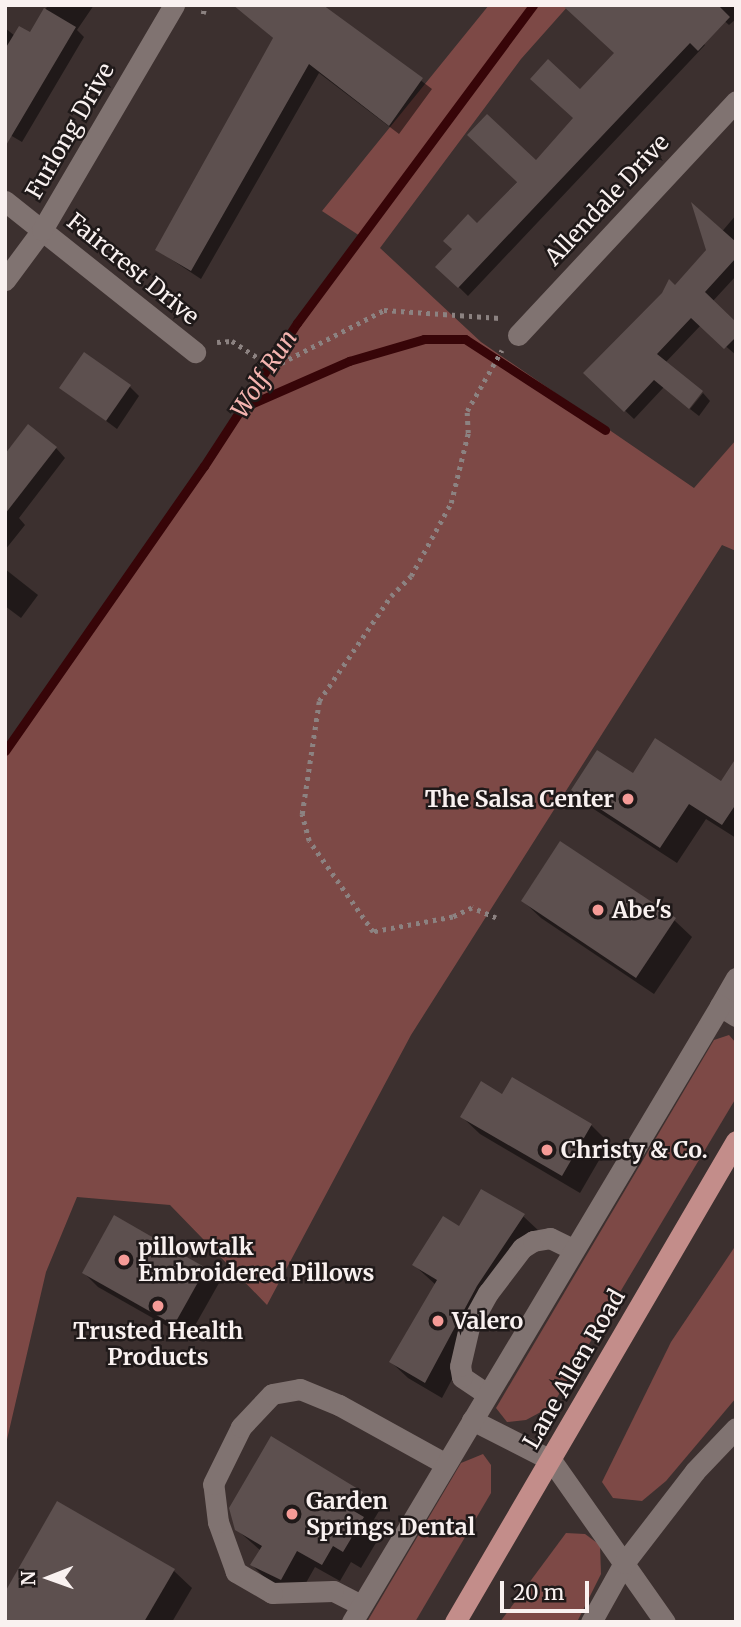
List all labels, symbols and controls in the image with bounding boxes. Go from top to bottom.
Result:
street label: Furlong Drive [20,58,120,204]
street label: Allendale Drive [539,129,675,271]
street label: Faircrest Drive [62,207,204,331]
water label: Wolf Run [225,325,303,423]
place label: The Salsa Center [425,785,614,813]
marker: The Salsa Center [620,791,636,807]
place label: Abe's [612,896,672,924]
marker: Abe's [590,902,606,918]
place label: Christy & Co. [561,1136,708,1164]
marker: Christy & Co. [539,1142,555,1158]
place label: pillowtalk Embroidered Pillows [138,1233,374,1287]
marker: pillowtalk Embroidered Pillows [116,1252,132,1268]
street label: Lane Allen Road [517,1284,631,1454]
marker: Trusted Health Products [150,1298,166,1314]
place label: Valero [452,1307,523,1335]
marker: Valero [430,1313,446,1329]
place label: Trusted Health Products [73,1317,243,1371]
place label: Garden Springs Dental [306,1487,475,1541]
marker: Garden Springs Dental [284,1506,300,1522]
north arrow [14,1543,84,1613]
scale bar [503,1568,592,1612]
text: N [16,1571,40,1586]
text: 20 m [513,1579,564,1606]

